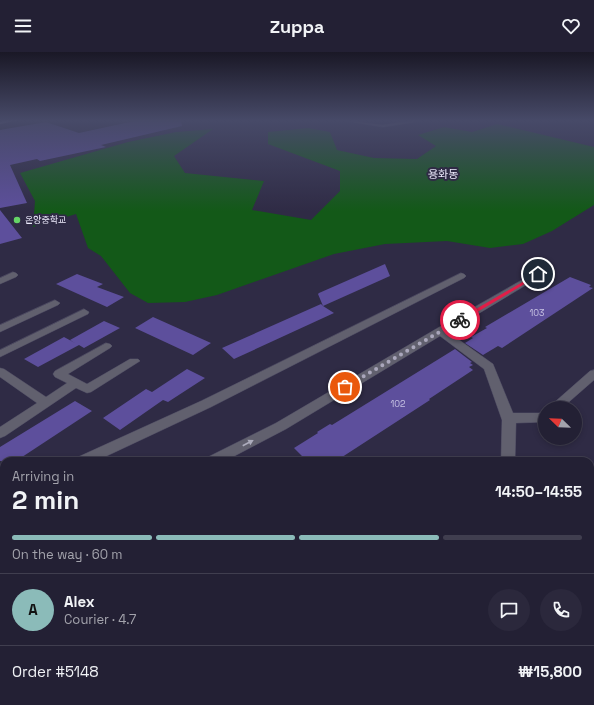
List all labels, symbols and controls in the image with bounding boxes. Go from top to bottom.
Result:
icon: menu [12,15,34,37]
text: Zuppa [270,15,324,38]
icon: heart [560,15,582,37]
district label: 용화동 [428,167,458,181]
place label: 온양중학교 [25,214,66,226]
marker: 온양중학교 [12,215,22,225]
pin [521,257,555,291]
icon: home [527,263,549,285]
courier [440,300,480,340]
house number: 103 [530,307,544,319]
icon: bike [449,309,471,331]
pin [328,370,362,404]
icon: bag [334,376,356,398]
house number: 102 [391,398,405,410]
north arrow [538,401,582,445]
map controls [538,401,582,445]
one-way arrow [242,440,254,446]
text: Arriving in [12,468,74,485]
text: 14:50–14:55 [495,482,582,501]
text: 2 min [12,483,79,517]
text: On the way · 60 m [12,546,123,563]
button: chat [488,589,530,631]
button: phone [540,589,582,631]
text: Alex [64,592,95,611]
text: A [28,600,38,619]
text: Courier · 4.7 [64,611,136,628]
text: Order #5148 [12,662,99,681]
text: ₩15,800 [518,662,582,681]

